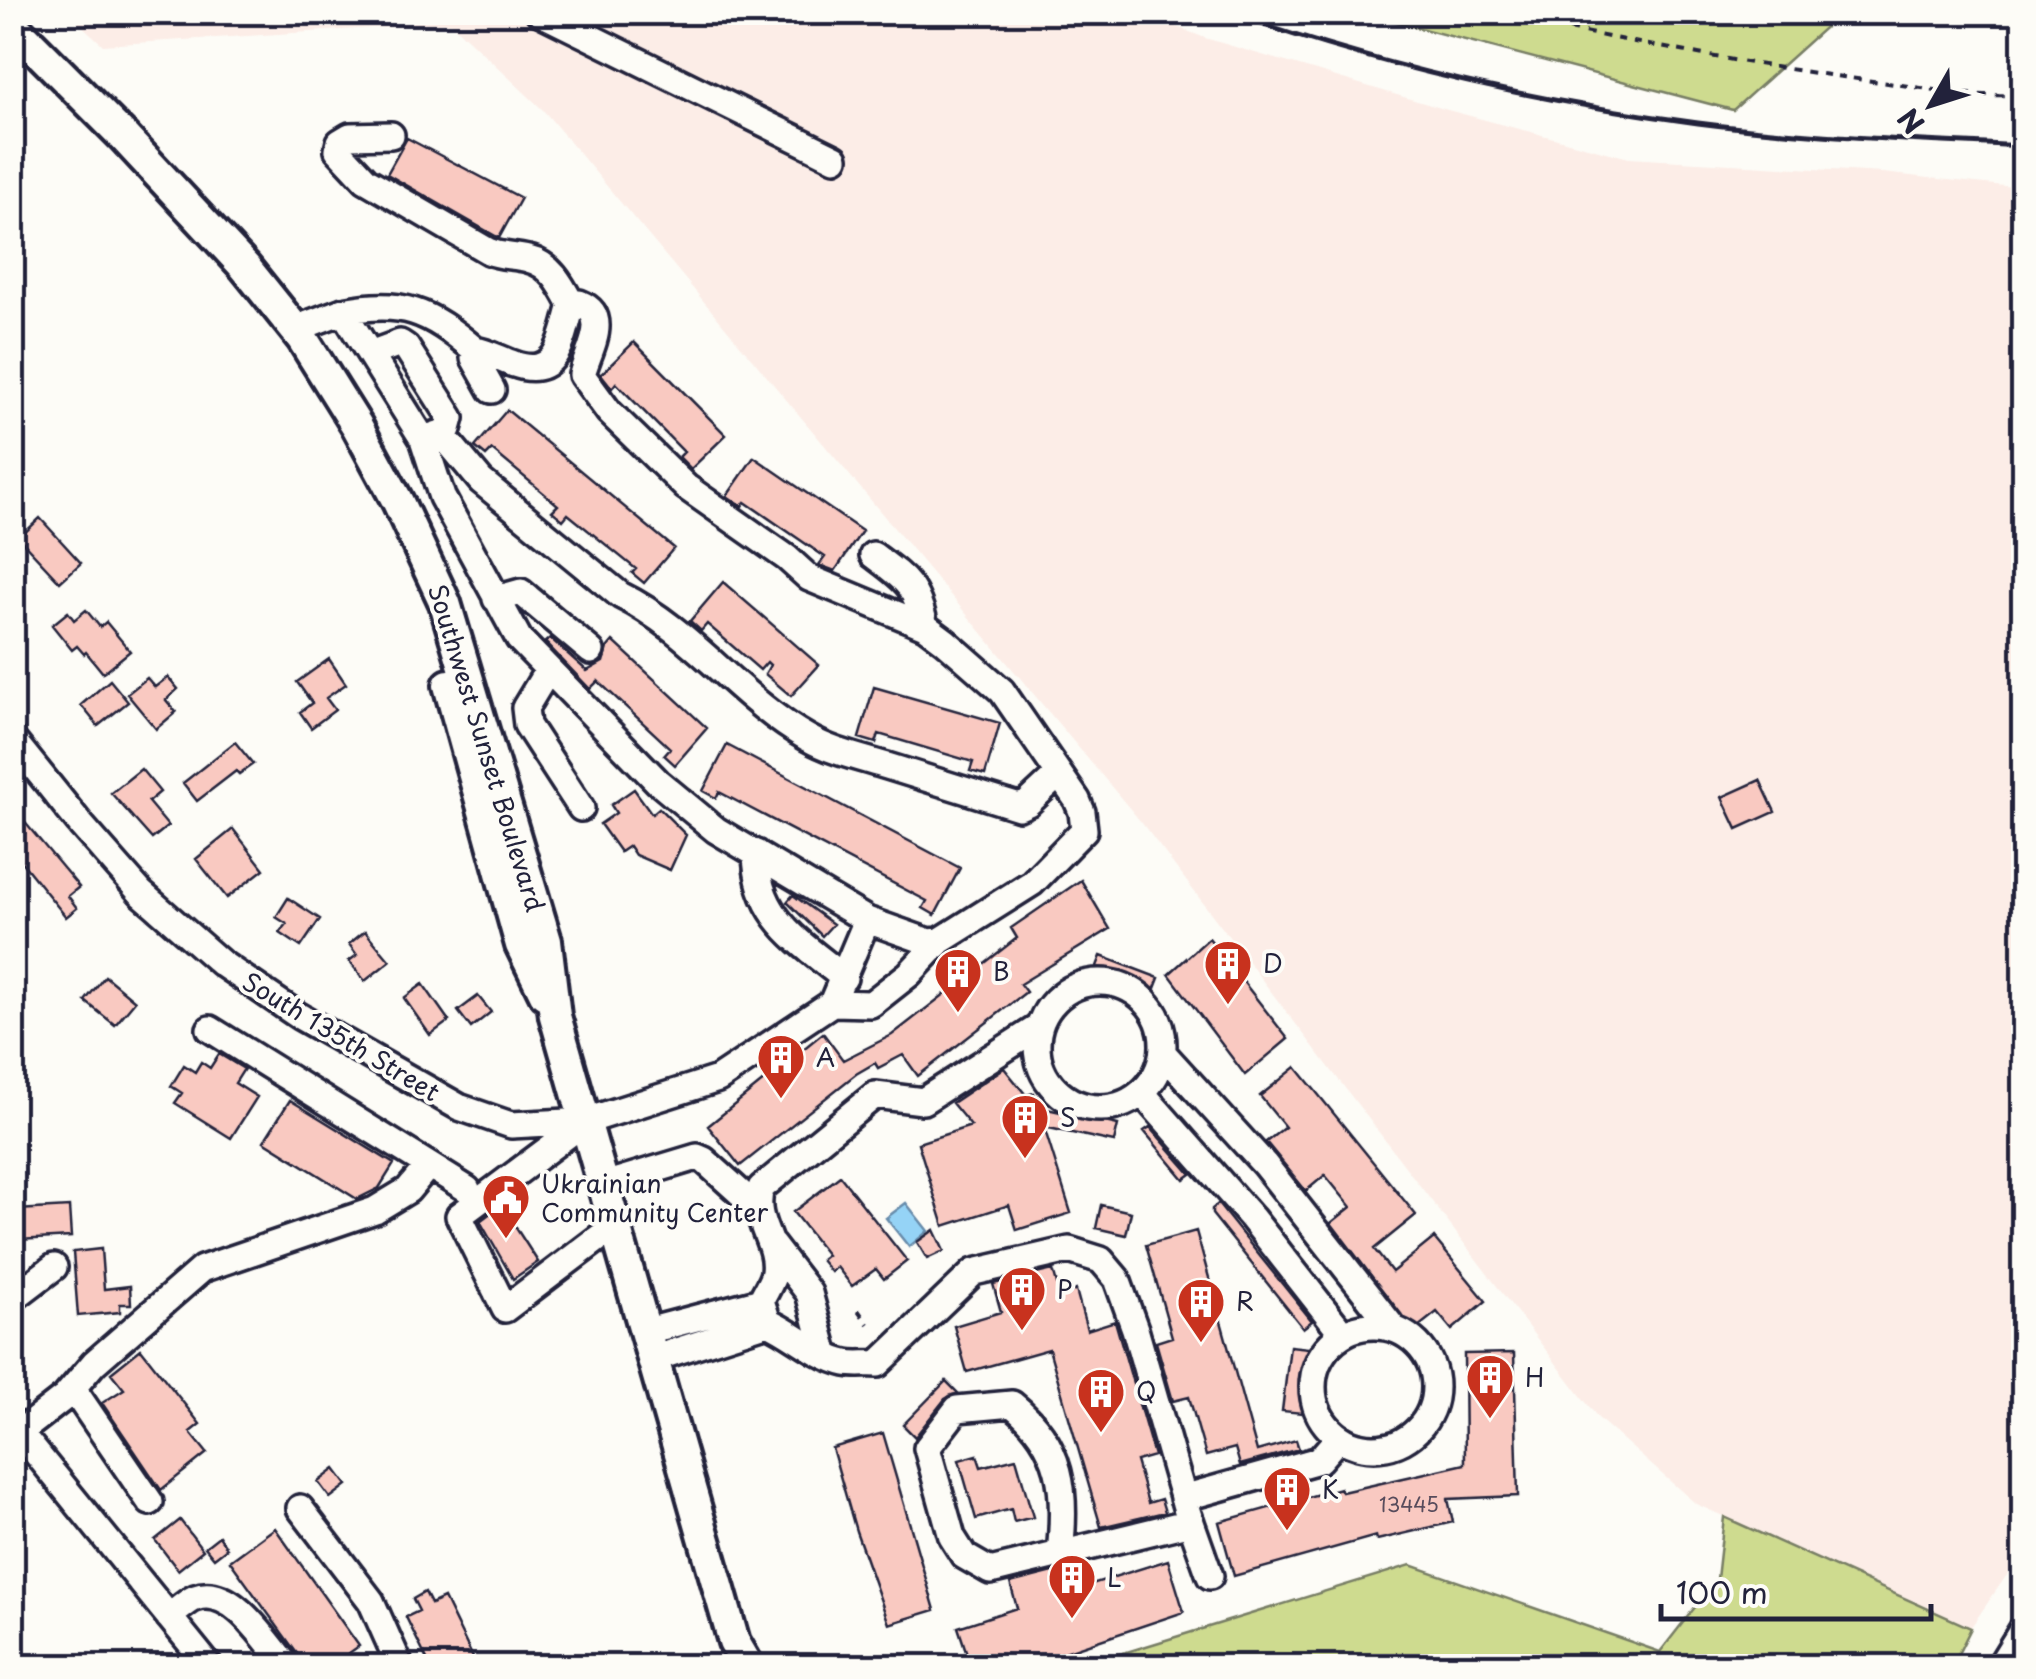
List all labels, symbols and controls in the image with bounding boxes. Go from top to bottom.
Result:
north arrow [1881,55,1981,155]
text: N [1887,100,1934,144]
street label: Southwest Sunset Boulevard [419,579,555,916]
building icon: D [1202,938,1254,1006]
place label: D [1263,944,1283,982]
building icon: B [932,946,984,1014]
place label: B [993,952,1010,990]
street label: South 135th Street [236,962,447,1110]
building icon: A [755,1032,807,1100]
place label: A [816,1038,835,1076]
building icon: S [999,1092,1051,1160]
place label: S [1060,1098,1076,1136]
place label: Ukrainian Community Center [541,1164,768,1231]
public building icon: Ukrainian Community Center [480,1172,532,1240]
building icon: P [996,1264,1048,1332]
place label: P [1057,1270,1072,1308]
building icon: R [1175,1276,1227,1344]
place label: R [1236,1282,1254,1320]
building icon: H [1464,1352,1516,1420]
place label: H [1525,1358,1544,1396]
building icon: Q [1075,1366,1127,1434]
place label: Q [1136,1372,1156,1410]
building icon: K [1261,1464,1313,1532]
place label: K [1322,1470,1339,1508]
house number: 13445 [1379,1489,1439,1519]
building icon: L [1046,1552,1098,1620]
place label: L [1107,1558,1122,1596]
scale bar [1661,1559,1931,1621]
text: 100 m [1676,1569,1768,1614]

